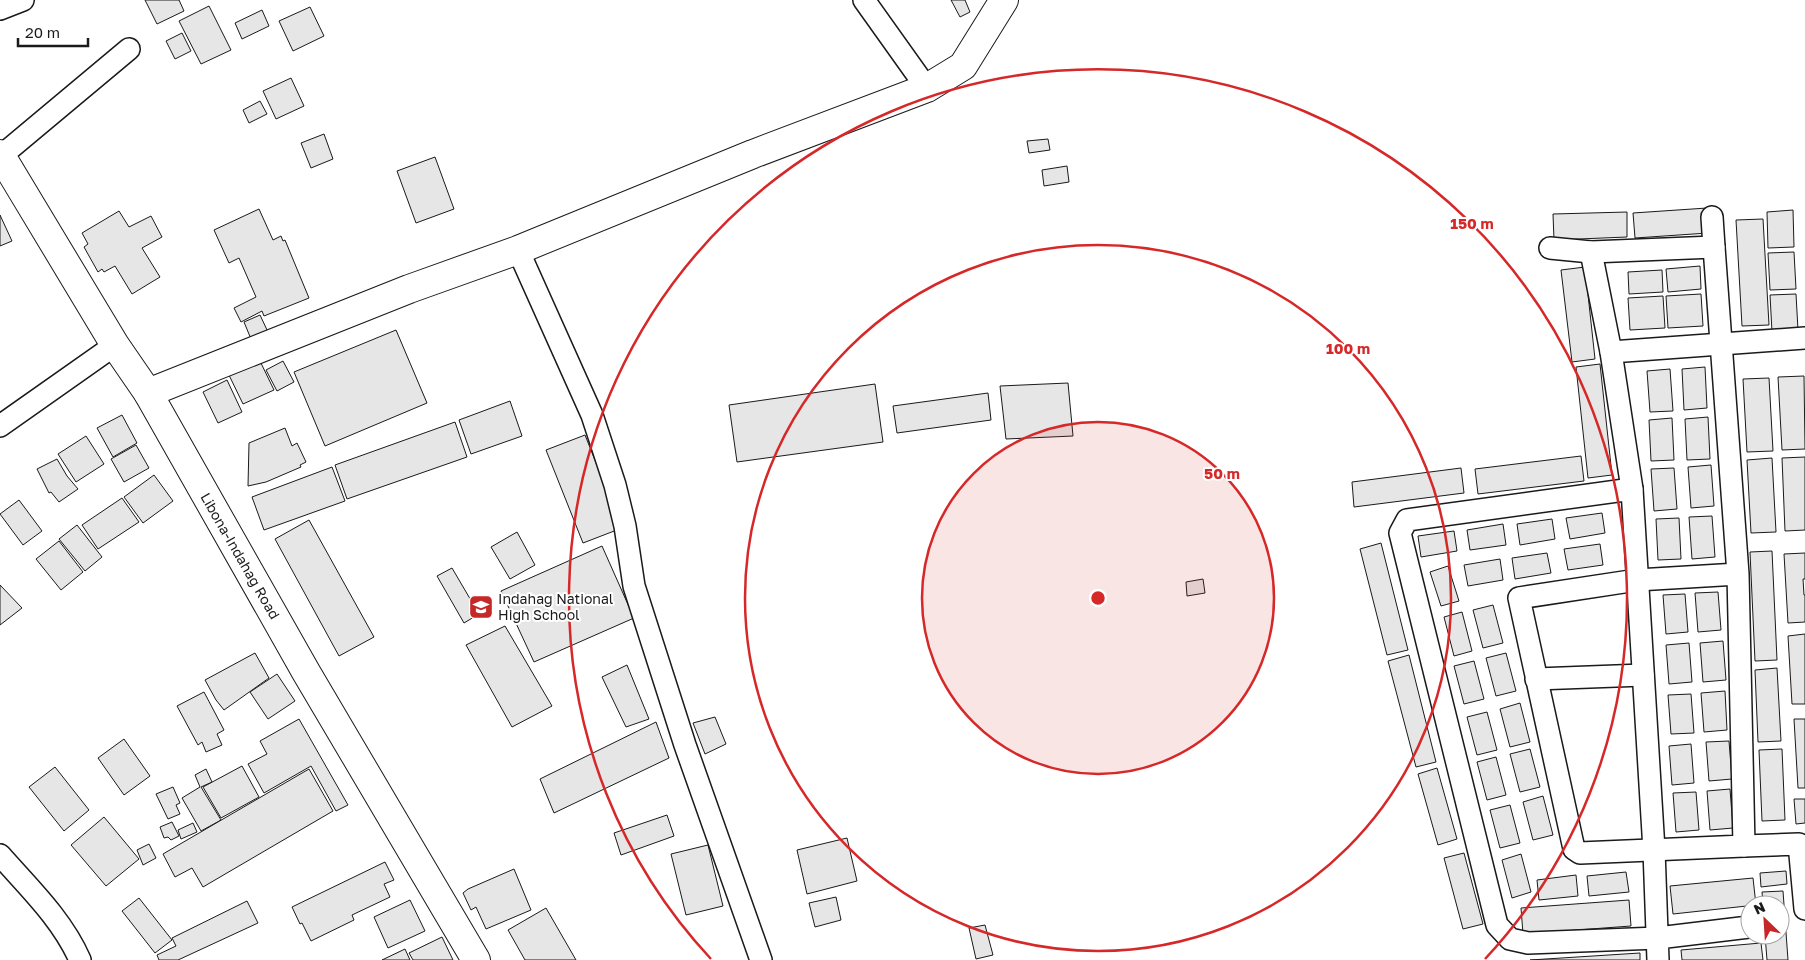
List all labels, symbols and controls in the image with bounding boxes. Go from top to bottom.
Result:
scale bar [18,15,88,47]
text: 20 m [25,23,60,41]
text: 150 m [1450,214,1494,232]
text: 100 m [1326,339,1370,357]
text: 50 m [1204,464,1240,482]
street label: Libona-Indahag Road [197,490,284,622]
centre of rings [1089,589,1107,607]
place label: Indahag National High School [498,590,613,623]
school or university icon: Indahag National High School [468,594,494,620]
north arrow [1740,895,1790,945]
text: N [1751,898,1768,918]

